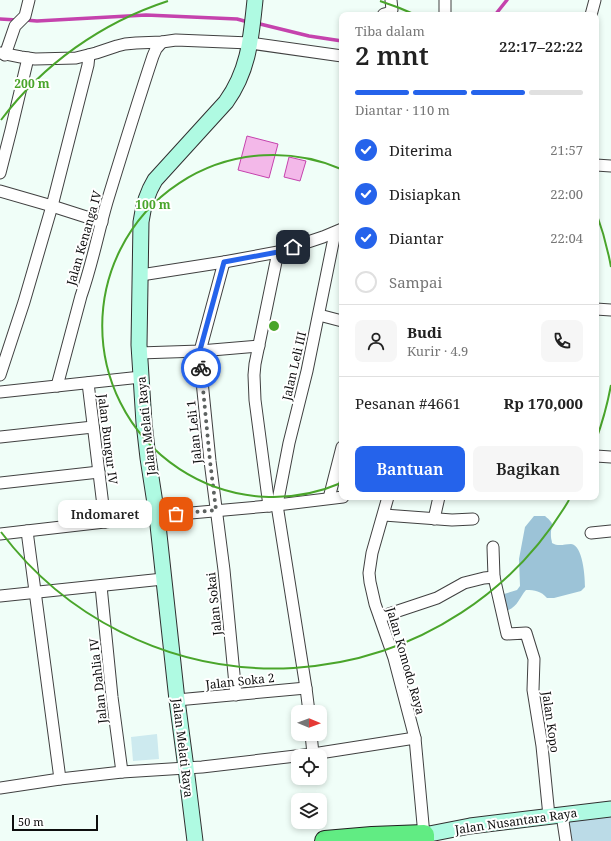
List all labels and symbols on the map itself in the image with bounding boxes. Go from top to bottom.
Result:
text: 200 m [14,75,50,92]
street label: Jalan Kenanga IV [62,188,106,288]
text: 100 m [135,196,171,213]
pin [276,230,310,264]
centre of rings [267,319,281,333]
street label: Jalan Leli III [278,330,310,403]
courier [181,348,221,388]
street label: Jalan Melati Raya [132,375,160,477]
street label: Jalan Bungur IV [94,392,122,486]
street label: Jalan Leli 1 [182,399,206,466]
pin [159,497,193,531]
callout: Indomaret [58,500,152,528]
street label: Jalan Sokai [202,571,226,637]
street label: Jalan Komodo Raya [382,604,430,717]
street label: Jalan Dahlia IV [85,637,111,725]
street label: Jalan Soka 2 [204,669,275,693]
street label: Jalan Kopo [538,689,564,754]
street label: Jalan Melati Raya [168,697,198,799]
north arrow [291,705,327,741]
street label: Jalan Nusantara Raya [453,804,578,838]
scale bar [12,813,98,832]

